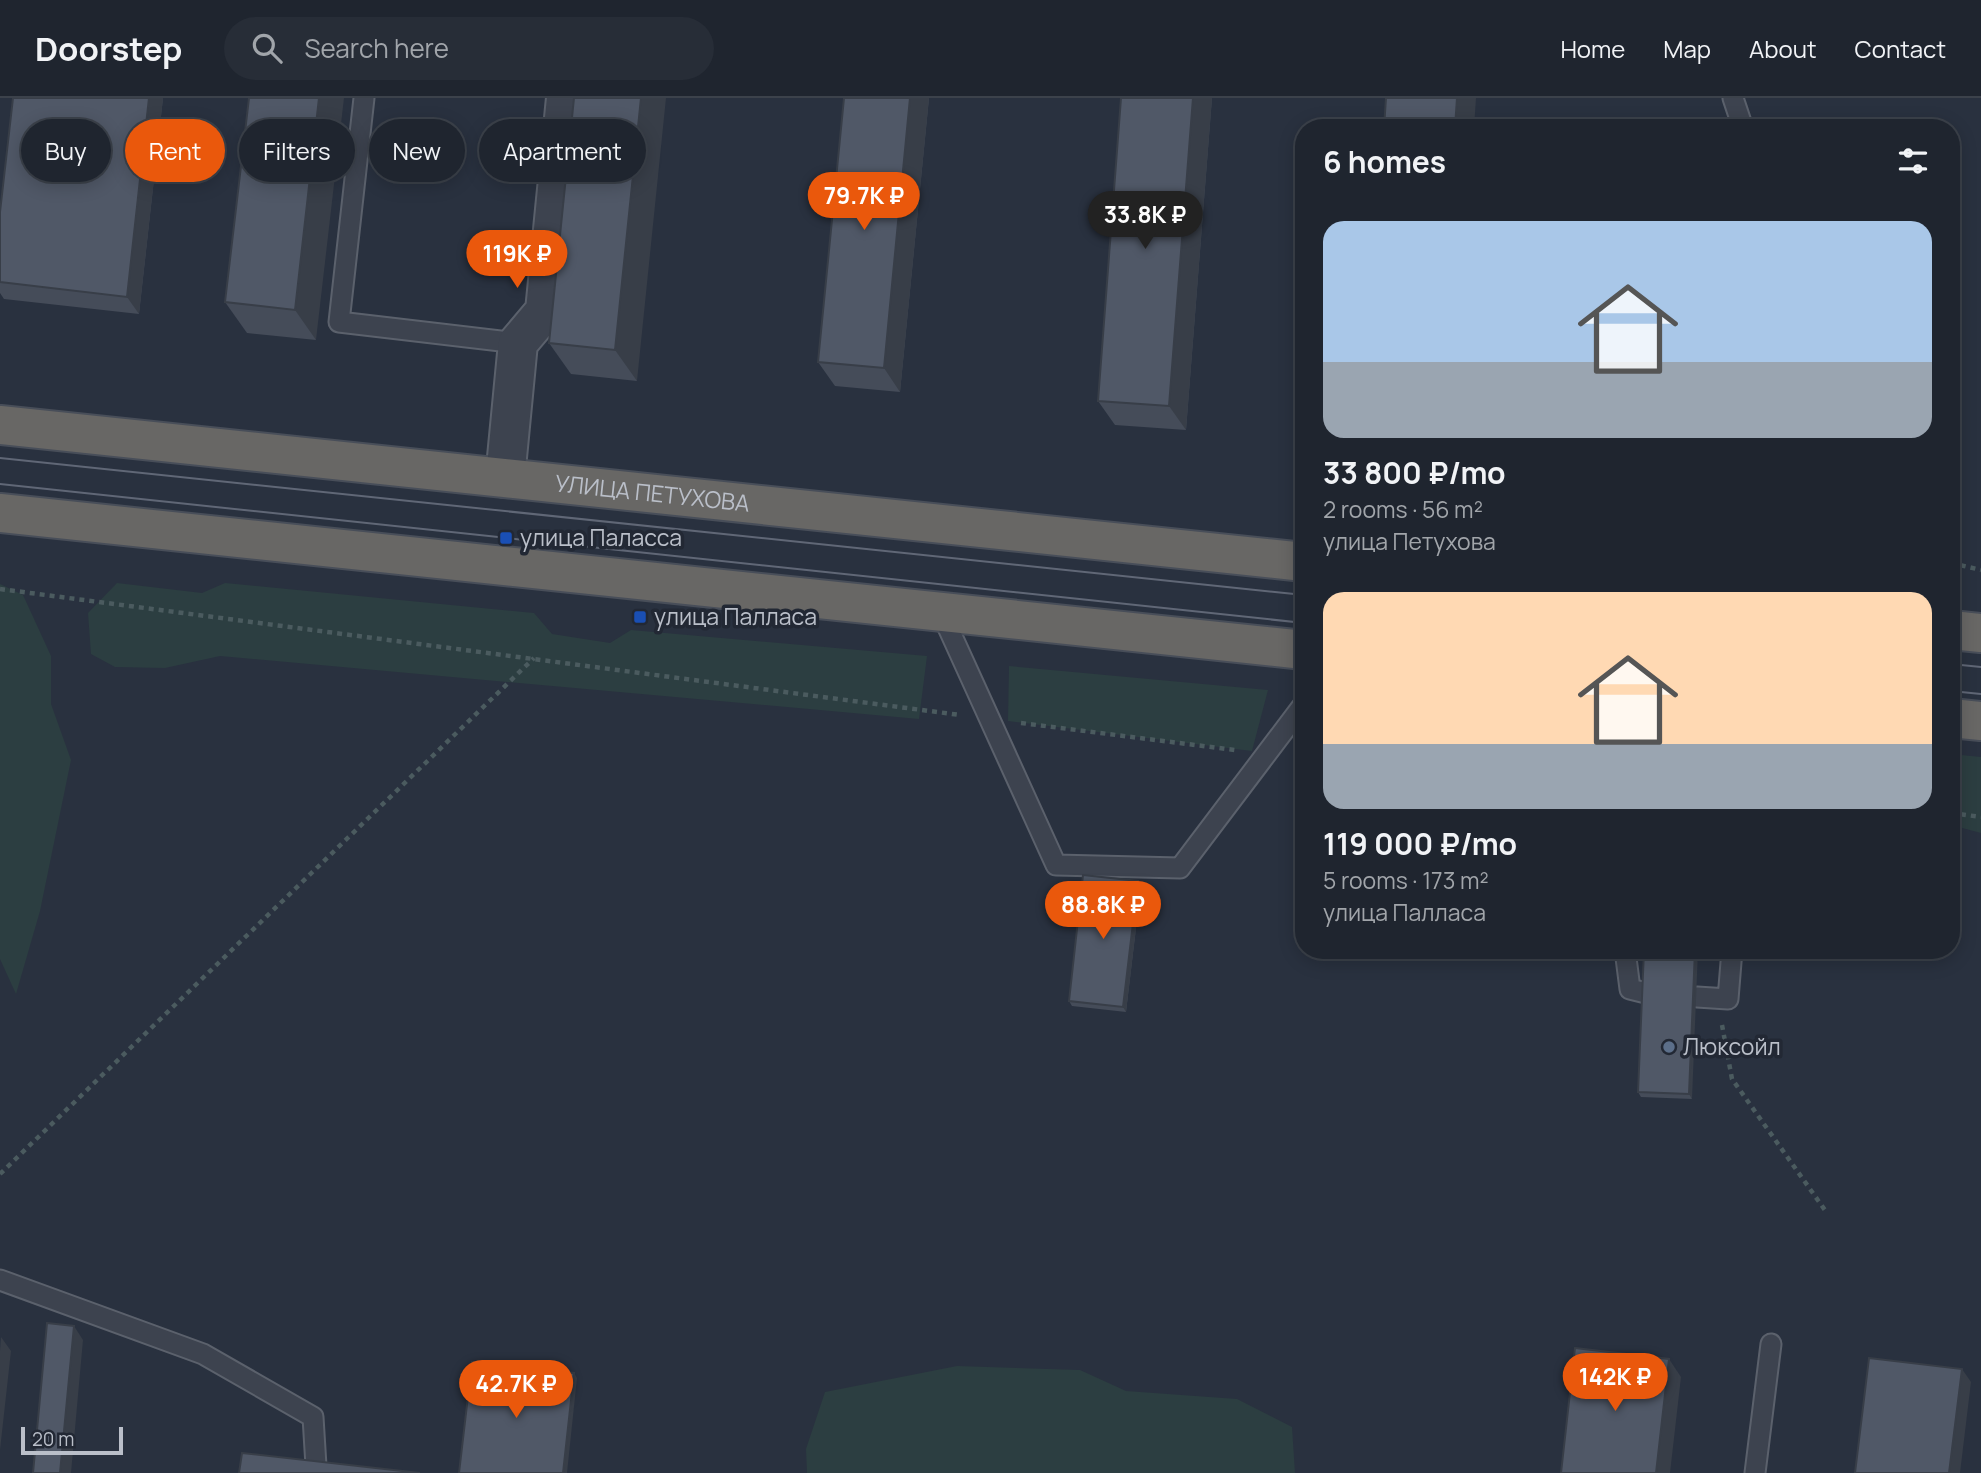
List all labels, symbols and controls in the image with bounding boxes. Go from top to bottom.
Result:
search box [224,17,714,80]
text: Doorstep [35,26,182,71]
icon: search [248,29,286,67]
text: Search here [304,30,449,66]
text: Home [1560,32,1625,65]
text: Map [1663,32,1711,65]
text: About [1749,32,1817,65]
text: Contact [1855,32,1946,65]
chip: Buy [21,119,111,182]
chip: Rent [125,119,225,182]
chip: Filters [239,119,355,182]
chip: New [369,119,465,182]
chip: Apartment [479,119,646,182]
text: 6 homes [1323,141,1446,182]
icon: filters [1894,142,1932,180]
pin: 79.7K ₽ [799,172,929,232]
text: 79.7K ₽ [824,179,904,211]
pin: 33.8K ₽ [1080,192,1210,251]
text: 33.8K ₽ [1104,198,1186,230]
pin: 119K ₽ [460,230,574,290]
text: 119K ₽ [482,237,552,269]
icon: home [1565,266,1691,392]
text: 33 800 ₽/mo [1323,452,1506,493]
street label: УЛИЦА ПЕТУХОВА [554,466,752,519]
text: 2 rooms · 56 m² [1323,493,1483,525]
place label: улица Паласса [520,521,682,553]
text: улица Петухова [1323,525,1496,557]
marker: улица Паласса [498,530,514,546]
place label: улица Палласа [654,600,817,632]
marker: улица Палласа [632,609,648,625]
icon: home [1565,637,1691,763]
text: 119 000 ₽/mo [1323,823,1517,864]
text: 5 rooms · 173 m² [1323,864,1489,896]
pin: 88.8K ₽ [1038,882,1168,941]
text: 88.8K ₽ [1061,888,1145,920]
text: улица Палласа [1323,896,1486,928]
place label: Люксойл [1683,1030,1781,1062]
marker: Люксойл [1661,1039,1677,1055]
pin: 142K ₽ [1558,1354,1672,1413]
pin: 42.7K ₽ [451,1360,581,1420]
text: 142K ₽ [1579,1360,1651,1392]
text: 42.7K ₽ [475,1367,557,1399]
scale bar [21,1424,122,1456]
text: 20 m [32,1426,74,1452]

